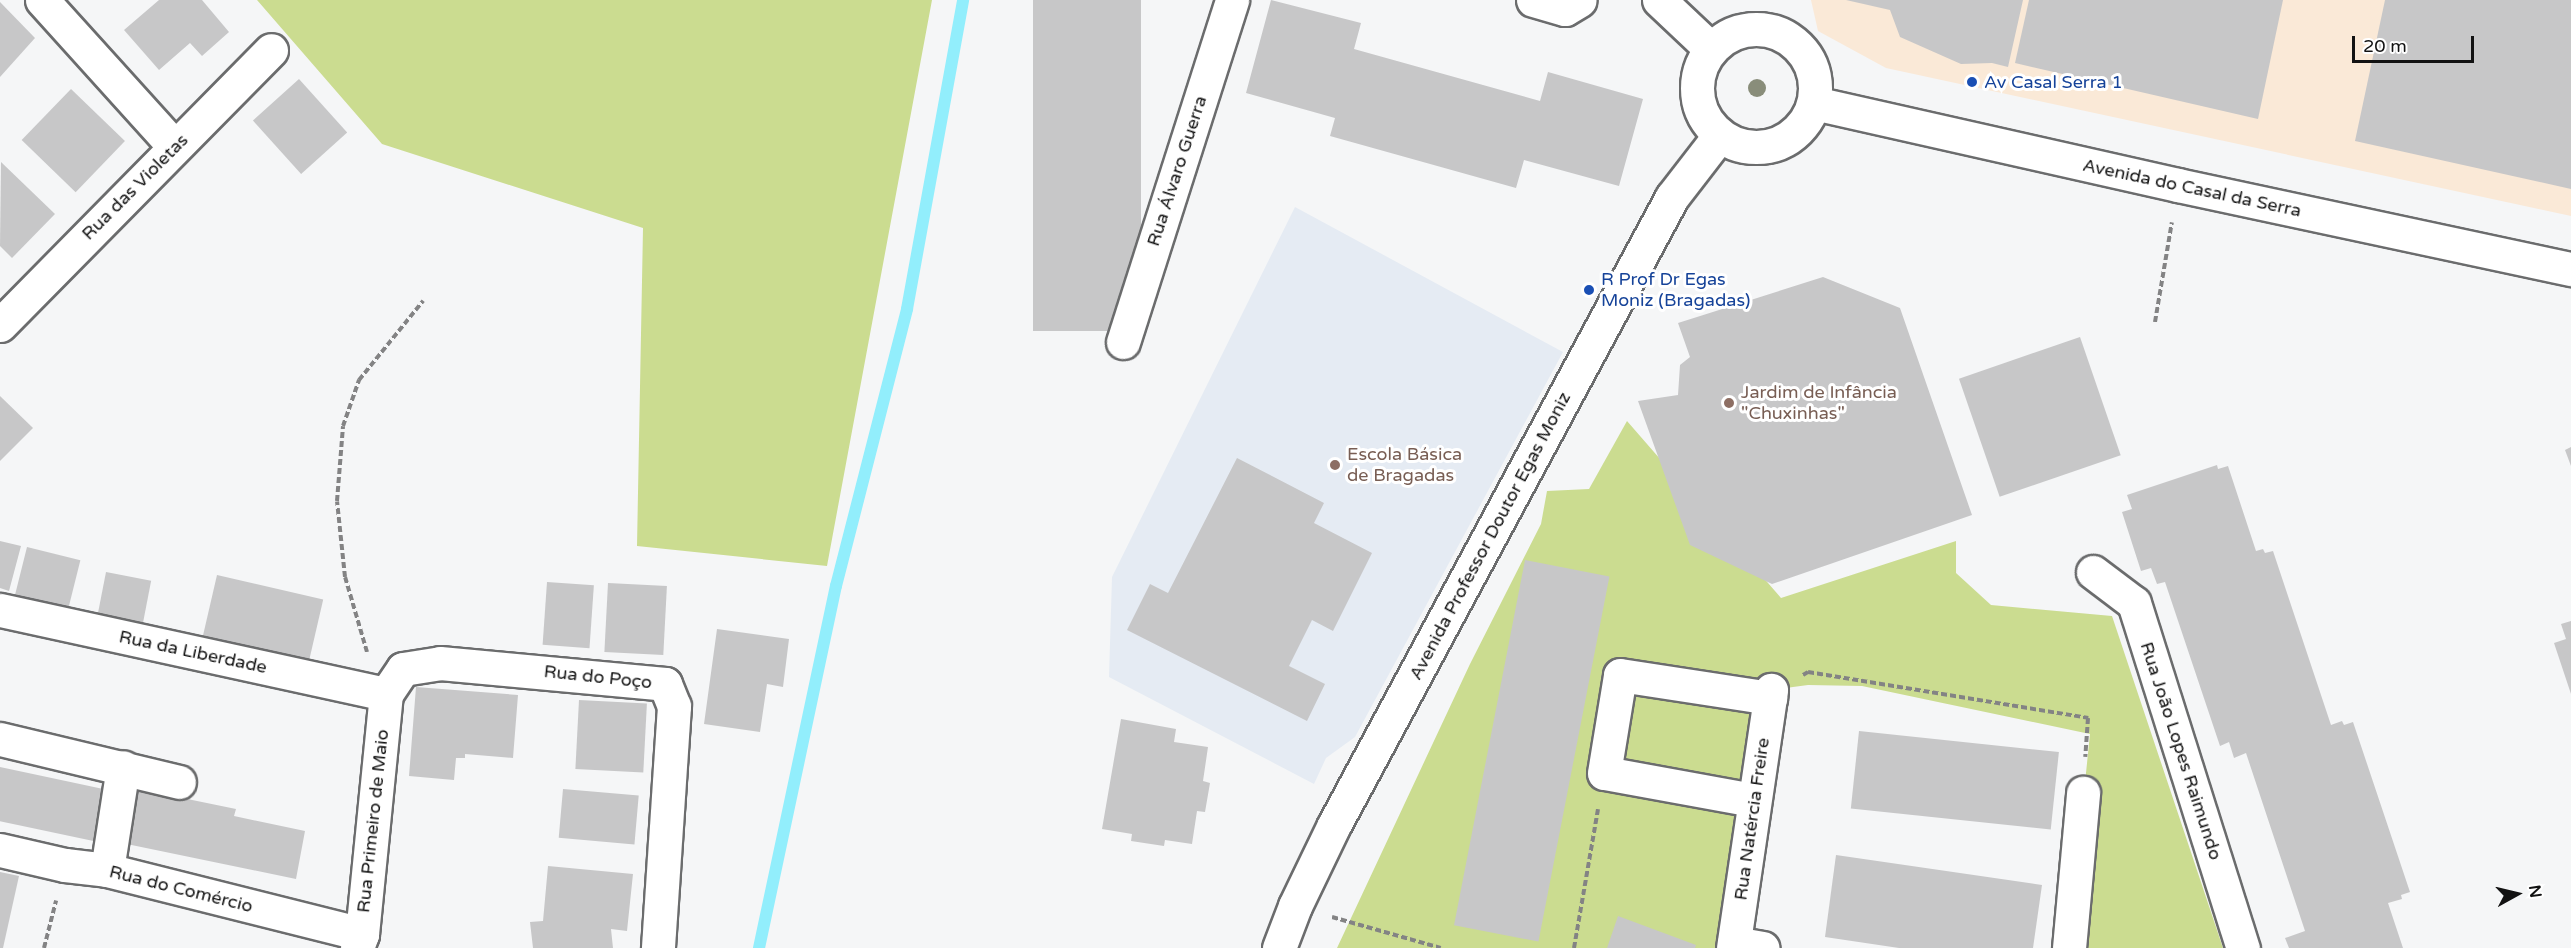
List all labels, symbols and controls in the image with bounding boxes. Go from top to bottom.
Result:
scale bar [2355,24,2476,62]
text: 20 m [2363,35,2407,57]
place label: Av Casal Serra 1 [1984,71,2123,93]
marker: Av Casal Serra 1 [1965,75,1979,89]
street label: Rua Álvaro Guerra [1142,93,1212,249]
street label: Rua das Violetas [77,129,193,245]
street label: Avenida do Casal da Serra [2081,154,2303,222]
place label: R Prof Dr Egas Moniz (Bragadas) [1601,269,1750,312]
marker: R Prof Dr Egas Moniz (Bragadas) [1582,283,1596,297]
place label: Jardim de Infância "Chuxinhas" [1741,382,1897,424]
street label: Avenida Professor Doutor Egas Moniz [1405,389,1575,683]
marker: Jardim de Infância "Chuxinhas" [1722,396,1736,410]
place label: Escola Básica de Bragadas [1347,444,1462,486]
marker: Escola Básica de Bragadas [1328,458,1342,472]
street label: Rua da Liberdade [117,626,269,678]
street label: Rua João Lopes Raimundo [2136,639,2226,863]
street label: Rua do Poço [543,661,653,693]
street label: Rua Primeiro de Maio [353,728,393,914]
street label: Rua Natércia Freire [1730,736,1774,902]
street label: Rua do Comércio [107,861,255,917]
north arrow [2487,864,2547,924]
text: N [2524,884,2546,899]

